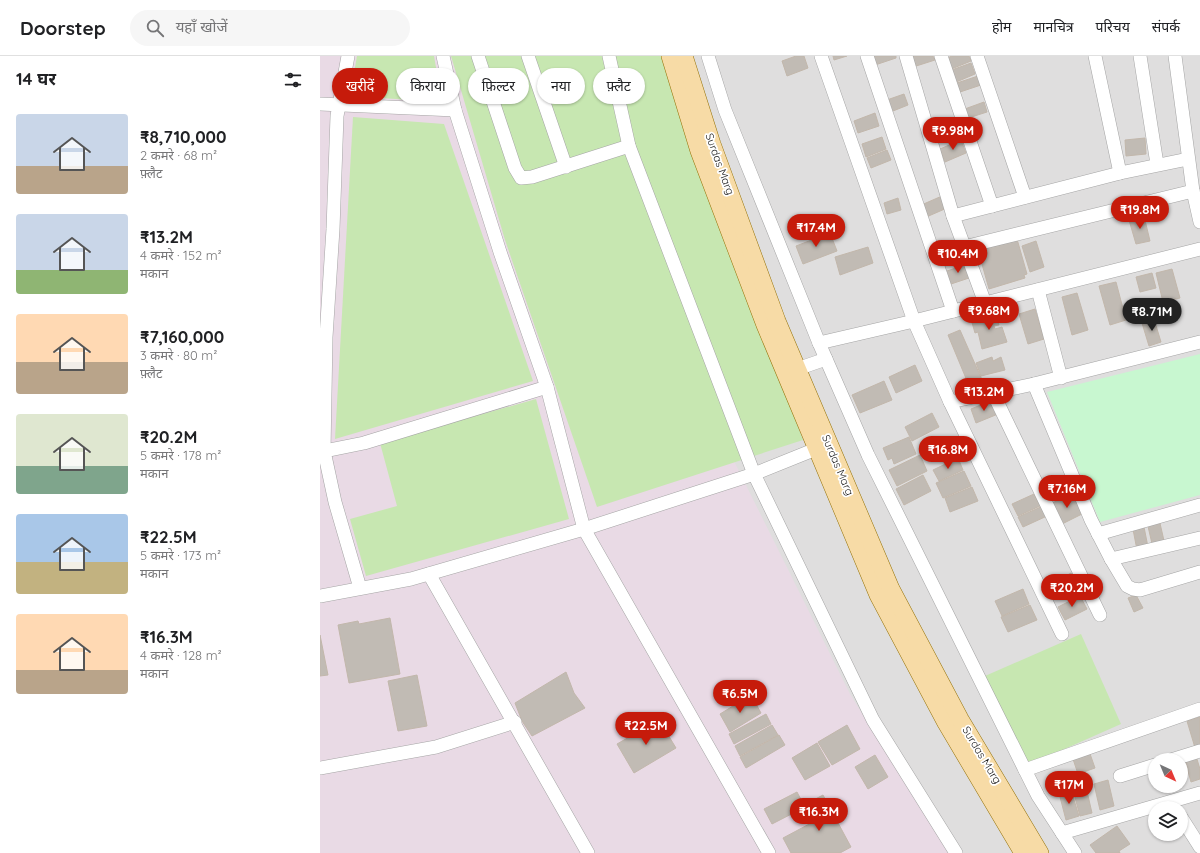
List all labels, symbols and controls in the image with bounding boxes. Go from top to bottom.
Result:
search box [130,10,410,46]
text: Doorstep [20,16,106,40]
icon: search [144,17,166,39]
text: यहाँ खोजें [176,17,228,36]
text: होम [992,18,1011,36]
text: मानचित्र [1033,18,1074,36]
text: परिचय [1096,18,1130,36]
text: संपर्क [1152,18,1180,36]
text: 14 घर [16,68,56,89]
chip: खरीदें [332,68,388,104]
chip: किराया [396,68,460,104]
chip: फ़िल्टर [468,68,529,104]
chip: नया [537,68,585,104]
chip: फ़्लैट [593,68,645,104]
icon: filters [282,69,304,91]
pin: ₹9.98M [920,117,986,151]
text: ₹9.98M [932,122,974,138]
text: ₹8,710,000 [140,126,226,147]
icon: home [48,130,96,178]
street label: Surdas Marg [702,131,738,197]
text: 2 कमरे · 68 m² [140,147,217,163]
text: फ़्लैट [140,165,163,181]
pin: ₹19.8M [1107,196,1173,230]
text: ₹19.8M [1120,201,1160,217]
pin: ₹17.4M [783,214,849,248]
text: ₹17.4M [796,219,836,235]
text: ₹13.2M [140,226,193,247]
icon: home [48,230,96,278]
pin: ₹10.4M [925,240,991,274]
text: ₹10.4M [937,245,979,261]
text: 4 कमरे · 152 m² [140,247,222,263]
text: मकान [140,265,168,281]
pin: ₹9.68M [956,297,1022,331]
pin: ₹8.71M [1119,298,1185,332]
text: ₹9.68M [968,302,1010,318]
text: ₹8.71M [1132,303,1172,319]
text: ₹7,160,000 [140,326,224,347]
icon: home [48,330,96,378]
text: 3 कमरे · 80 m² [140,347,217,363]
text: फ़्लैट [140,365,163,381]
pin: ₹13.2M [951,378,1017,412]
text: ₹13.2M [964,383,1004,399]
text: ₹20.2M [140,426,197,447]
icon: home [48,430,96,478]
street label: Surdas Marg [819,433,857,497]
pin: ₹16.8M [915,436,981,470]
text: ₹16.8M [928,441,968,457]
text: 5 कमरे · 178 m² [140,447,221,463]
text: मकान [140,465,168,481]
pin: ₹7.16M [1034,475,1100,509]
text: ₹7.16M [1048,480,1086,496]
text: ₹22.5M [140,526,197,547]
icon: home [48,530,96,578]
text: 5 कमरे · 173 m² [140,547,221,563]
text: मकान [140,565,168,581]
pin: ₹20.2M [1039,574,1105,608]
text: ₹20.2M [1050,579,1094,595]
text: ₹16.3M [140,626,193,647]
icon: home [48,630,96,678]
text: 4 कमरे · 128 m² [140,647,222,663]
text: मकान [140,665,168,681]
pin: ₹6.5M [712,680,768,714]
text: ₹6.5M [722,685,758,701]
pin: ₹22.5M [613,712,679,746]
text: ₹22.5M [624,717,668,733]
street label: Surdas Marg [959,724,1005,786]
north arrow [1148,753,1188,793]
map controls [1148,753,1188,841]
pin: ₹17M [1045,771,1093,805]
text: ₹17M [1054,776,1084,792]
pin: ₹16.3M [786,798,852,832]
button: layers [1148,801,1188,841]
text: ₹16.3M [799,803,839,819]

